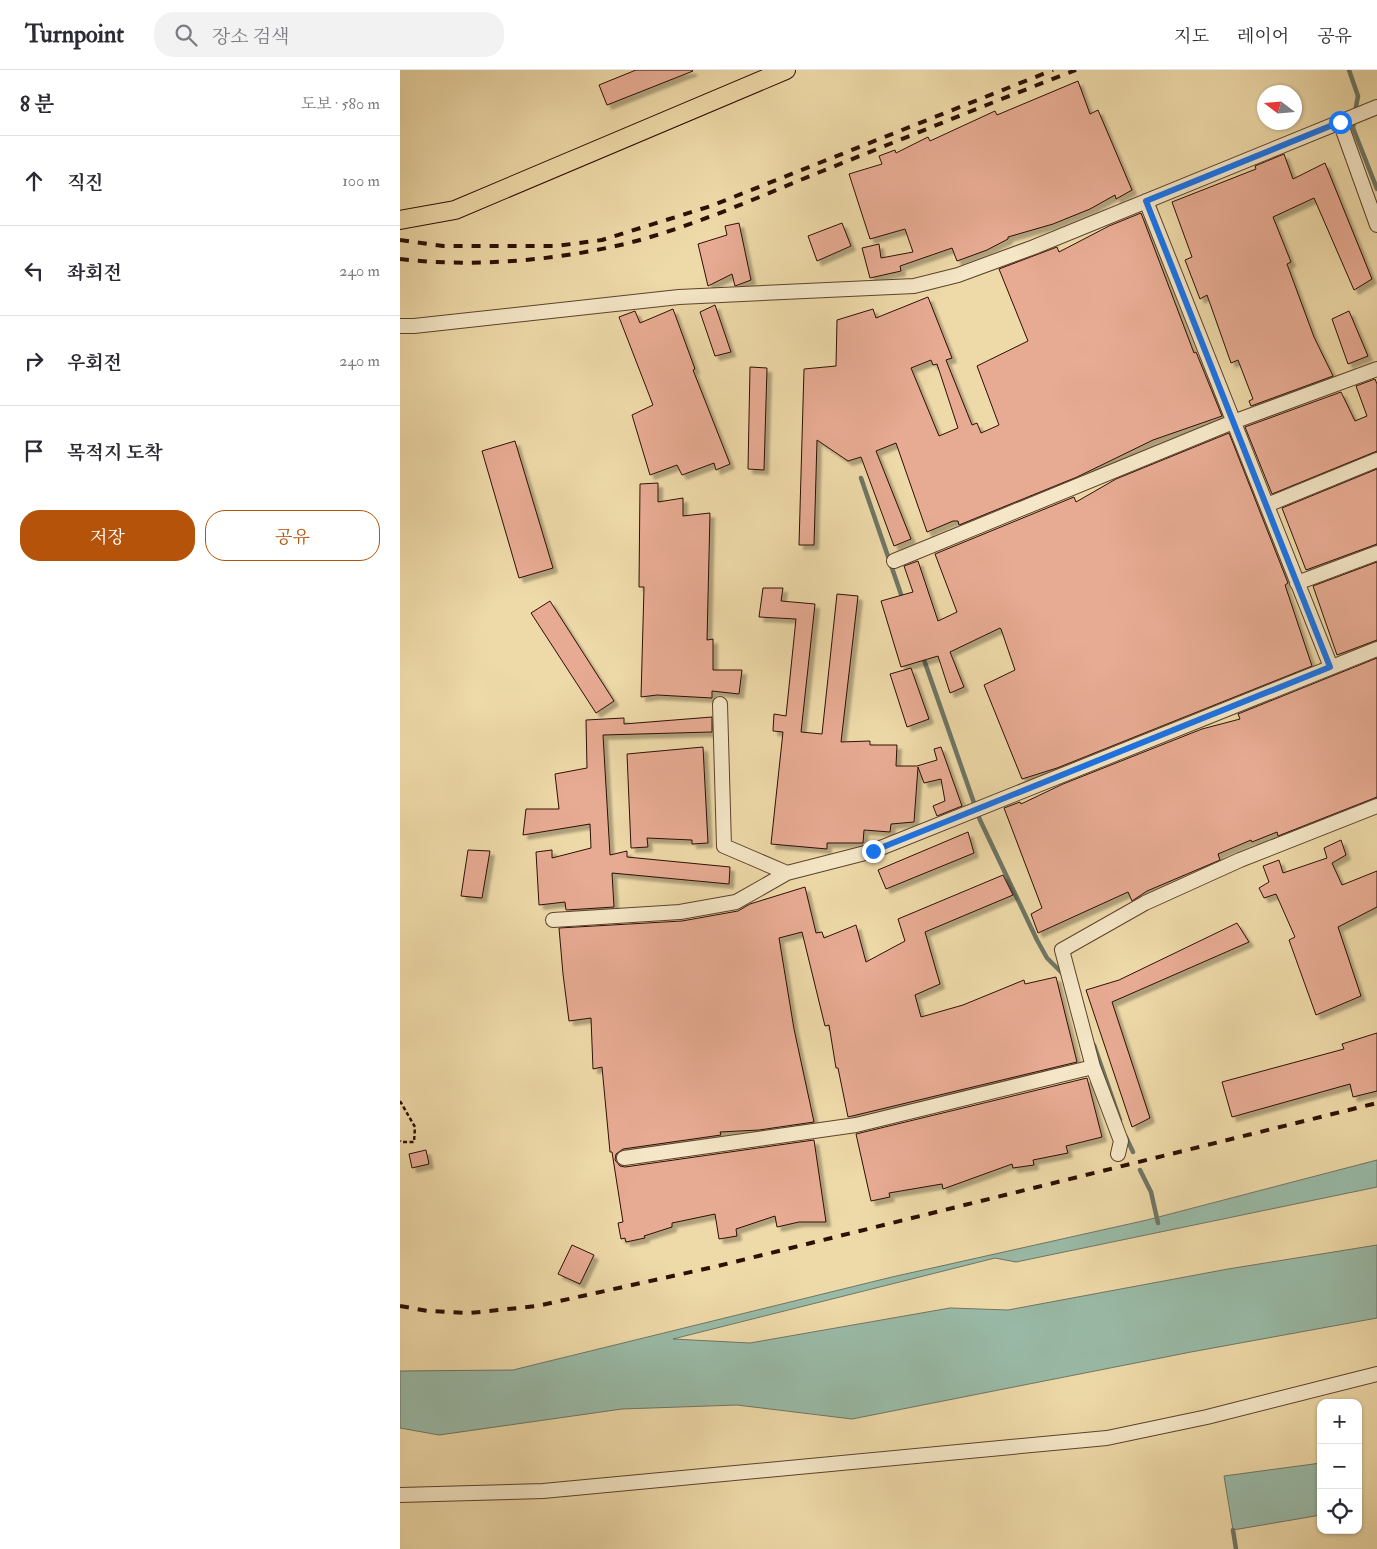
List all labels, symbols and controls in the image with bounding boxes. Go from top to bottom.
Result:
search box [154,12,504,57]
text: Turnpoint [25,19,124,50]
icon: search [172,21,200,49]
text: 장소 검색 [212,25,289,49]
text: 지도 [1174,25,1209,48]
text: 레이어 [1237,25,1289,48]
text: 공유 [1317,25,1352,48]
north arrow [1257,85,1302,130]
text: 8 분 [20,91,55,118]
text: 도보 · 580 m [301,94,380,114]
route start [1329,111,1352,134]
icon: ahead [20,167,48,195]
text: 직진 [67,171,104,195]
text: 100 m [342,171,380,191]
icon: left [20,257,48,285]
text: 좌회전 [67,261,122,285]
text: 240 m [339,261,380,281]
icon: right [20,347,48,375]
text: 우회전 [67,351,122,375]
text: 240 m [339,351,380,371]
icon: arrive [20,437,48,465]
text: 목적지 도착 [67,441,163,465]
button: 저장 [20,510,195,561]
button: 공유 [205,510,380,561]
route end [862,840,885,863]
map controls [1317,1399,1362,1534]
button: + [1317,1399,1362,1444]
button: − [1317,1444,1362,1489]
button: locate [1317,1489,1362,1534]

